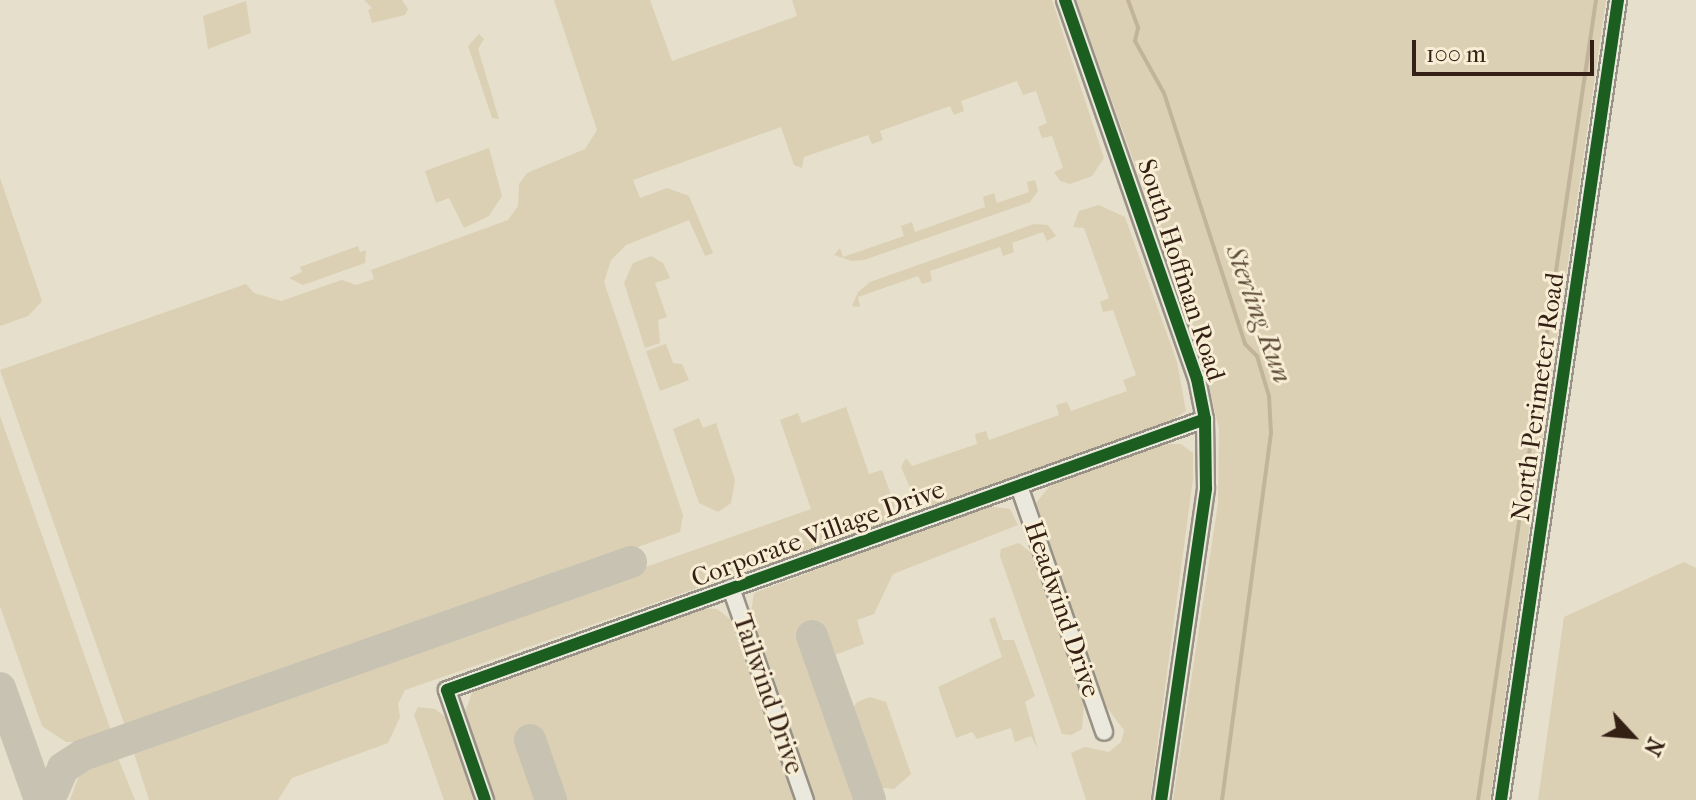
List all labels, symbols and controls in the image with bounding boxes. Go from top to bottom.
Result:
scale bar [1416,24,1598,74]
text: 100 m [1426,40,1486,68]
street label: South Hoffman Road [1130,155,1232,385]
water label: Sterling Run [1218,240,1300,388]
street label: North Perimeter Road [1505,271,1571,523]
street label: Corporate Village Drive [687,474,949,594]
street label: Headwind Drive [1017,517,1107,701]
street label: Tailwind Drive [726,610,810,778]
north arrow [1592,696,1672,776]
text: N [1638,733,1669,760]

